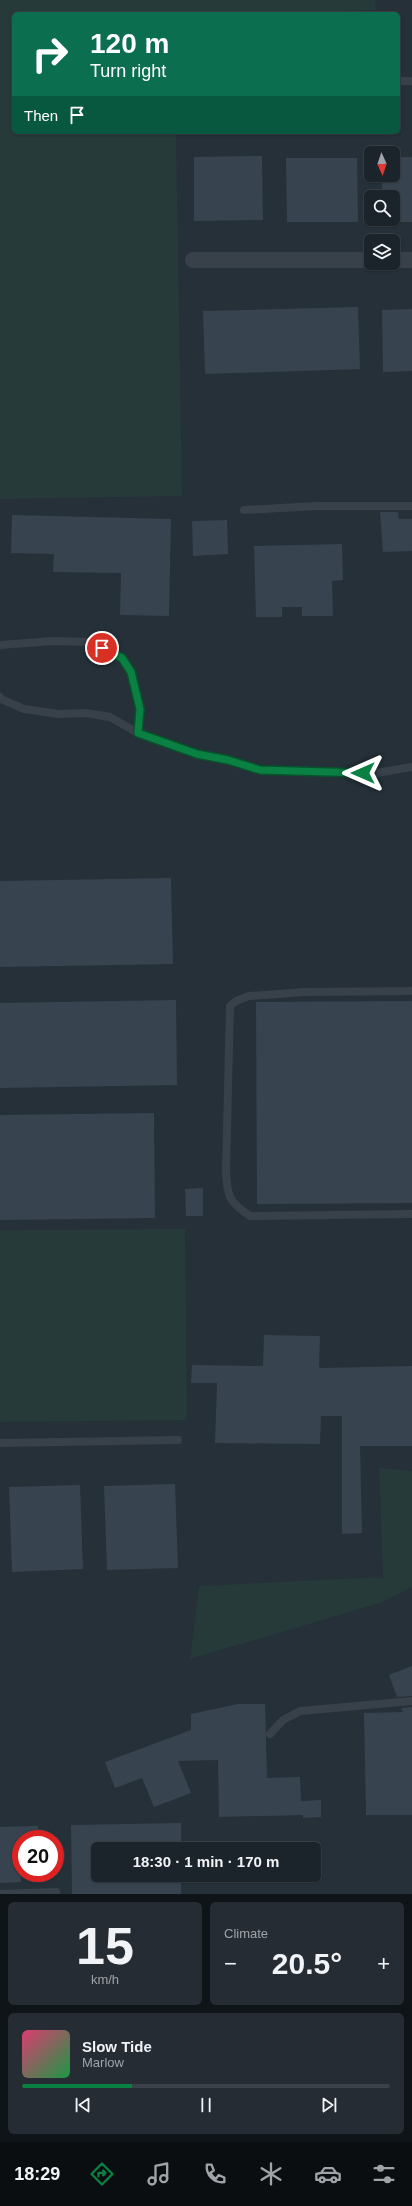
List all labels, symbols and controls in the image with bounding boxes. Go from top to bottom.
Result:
icon: right [24,28,76,80]
text: 120 m [90,28,169,59]
text: Turn right [90,61,166,81]
icon: arrive [66,104,88,126]
text: Then [24,107,58,124]
north arrow [364,146,400,182]
map controls [364,146,400,270]
button: search [364,190,400,226]
button: layers [364,234,400,270]
pin [85,631,119,665]
icon: arrive [91,637,113,659]
position arrow [342,752,384,794]
speed limit sign: 20 [12,1830,64,1882]
text: 18:30 · 1 min · 170 m [133,1853,279,1870]
text: 15 [76,1917,134,1975]
text: Climate [224,1926,268,1941]
text: 20.5° [272,1947,342,1980]
text: − [224,1951,237,1976]
text: + [377,1951,390,1976]
text: km/h [91,1972,119,1987]
text: Slow Tide [82,2038,152,2055]
text: Marlow [82,2055,124,2070]
icon: previous [72,2094,94,2116]
icon: pause [195,2094,217,2116]
icon: next [318,2094,340,2116]
icon: directions [88,2160,116,2188]
icon: music [145,2160,173,2188]
icon: phone [201,2160,229,2188]
icon: climate [257,2160,285,2188]
icon: car [314,2160,342,2188]
icon: filters [370,2160,398,2188]
text: 18:29 [14,2164,60,2184]

